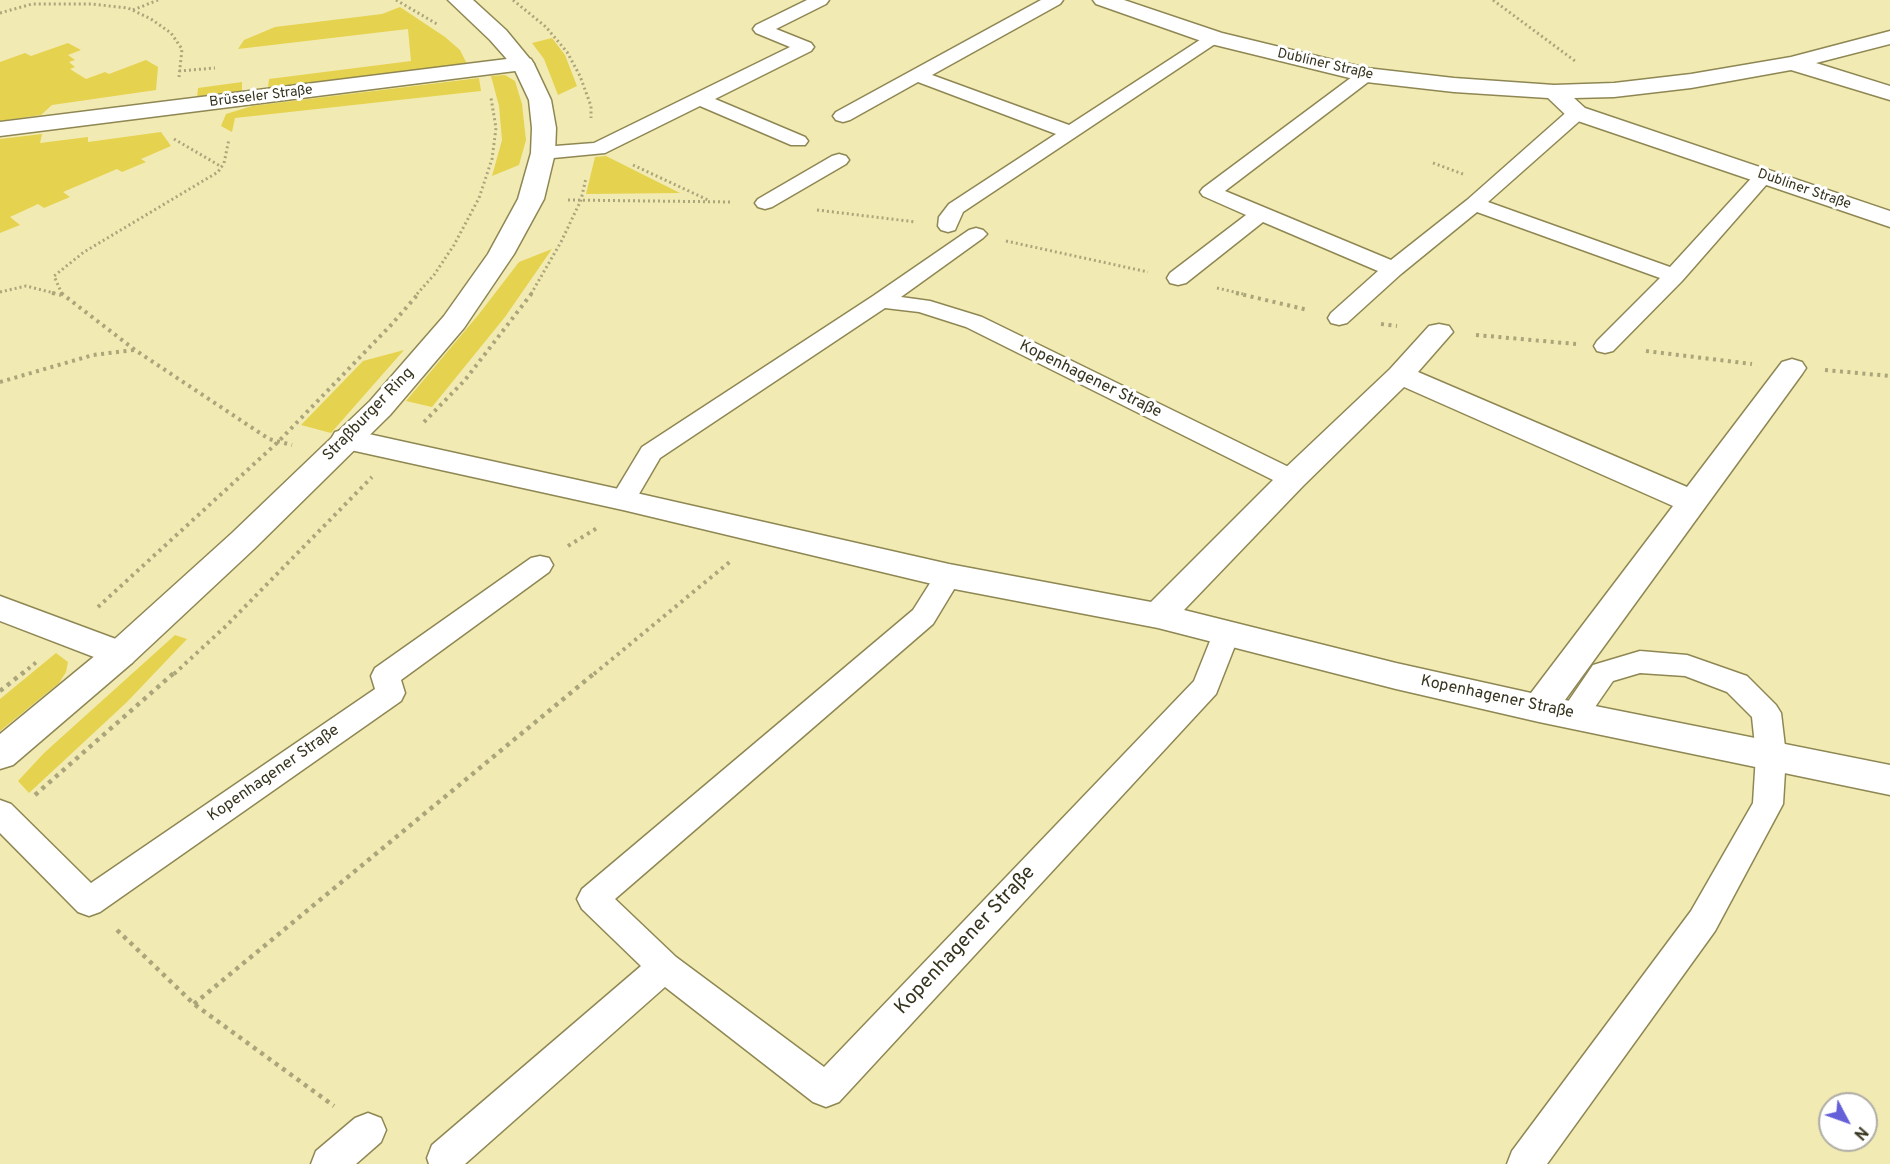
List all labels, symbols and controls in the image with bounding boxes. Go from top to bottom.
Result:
street label: Dubliner Straße [1275,46,1375,84]
street label: Brüsseler Straße [208,82,314,112]
street label: Dubliner Straße [1755,166,1853,214]
street label: Kopenhagener Straße [1016,337,1164,423]
street label: Straßburger Ring [319,364,419,466]
street label: Kopenhagener Straße [1419,672,1575,724]
street label: Kopenhagener Straße [205,721,343,827]
street label: Kopenhagener Straße [891,861,1041,1021]
north arrow [1818,1092,1878,1152]
text: N [1849,1122,1871,1143]

